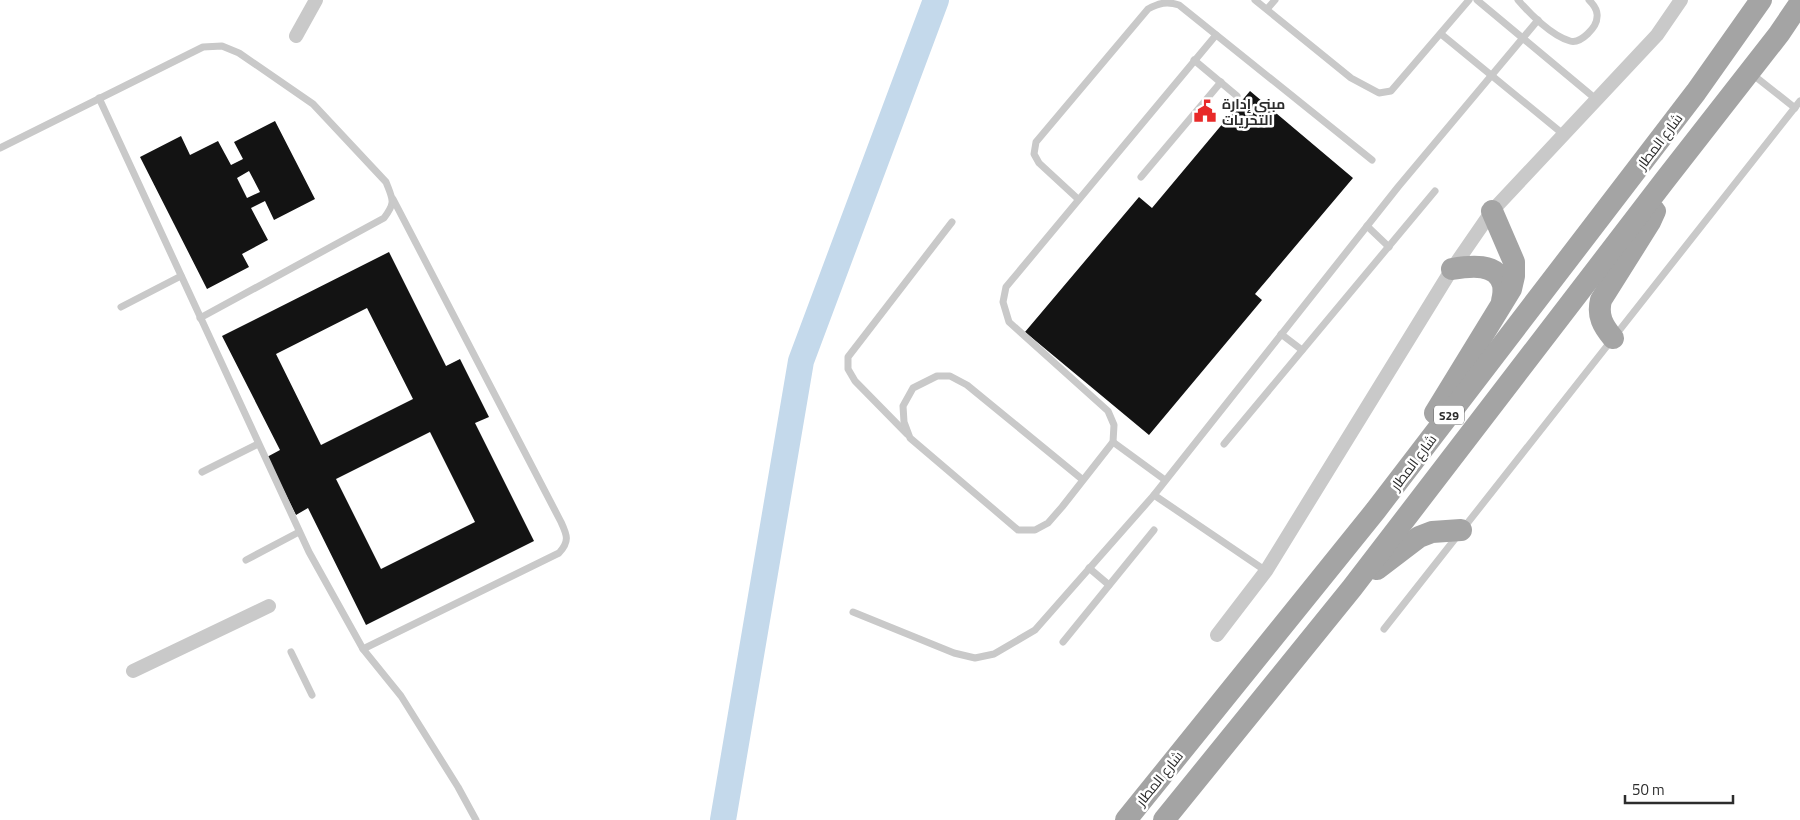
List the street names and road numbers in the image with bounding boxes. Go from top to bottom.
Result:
street label: شارع المطار [1630,109,1687,174]
road number: S29 [1434,406,1464,424]
street label: شارع المطار [1384,430,1441,495]
street label: شارع المطار [1130,746,1188,811]

